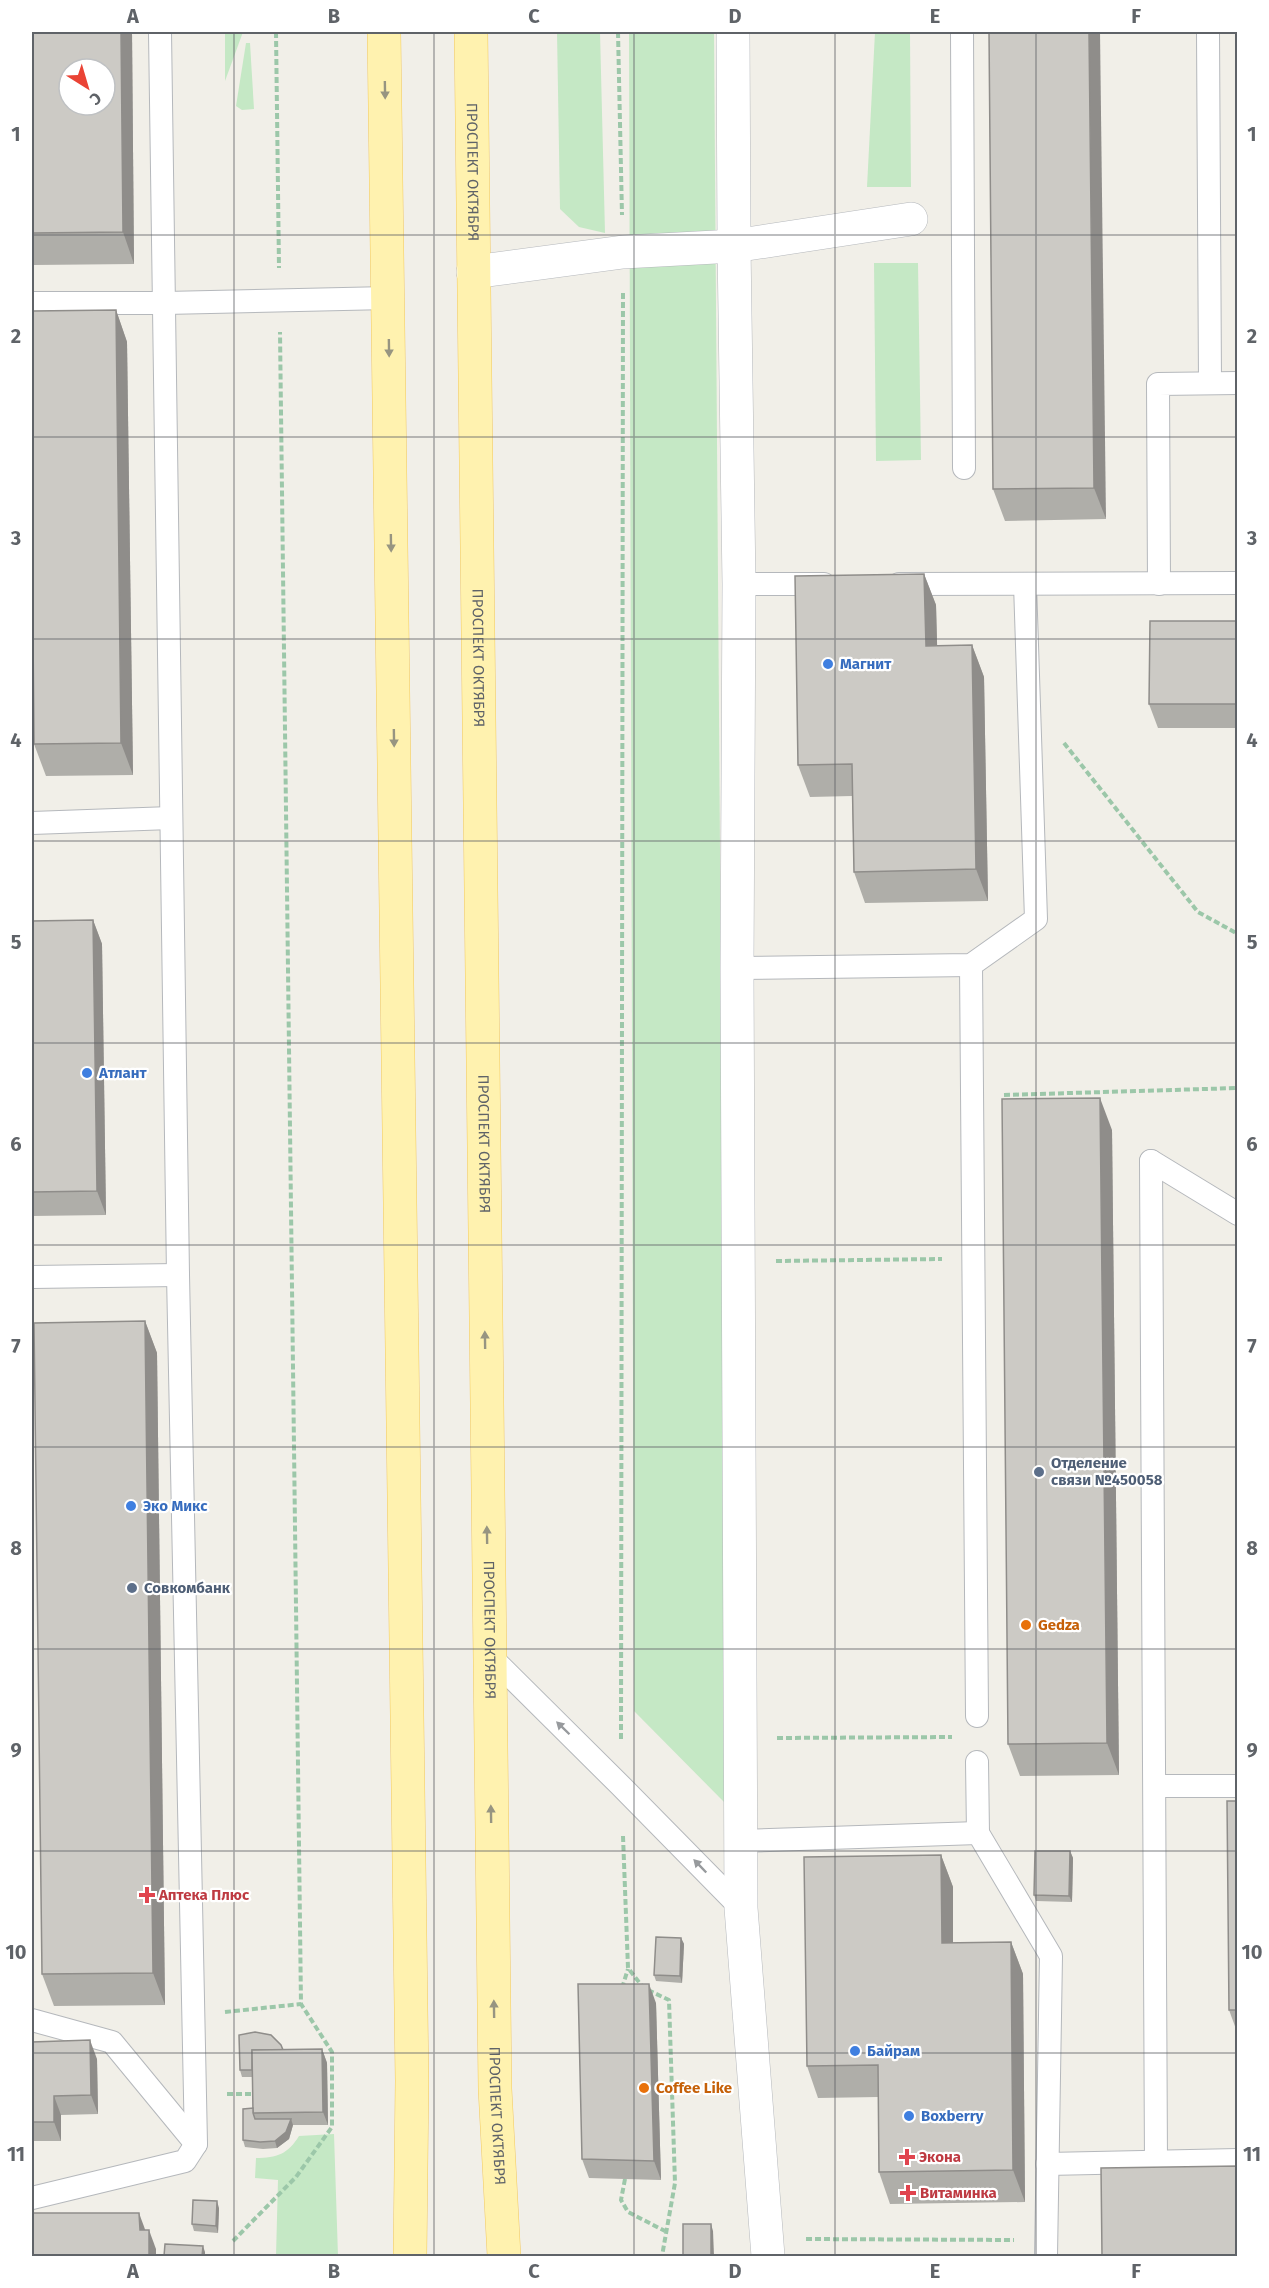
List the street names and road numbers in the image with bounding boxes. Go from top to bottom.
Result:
street label: ПРОСПЕКТ ОКТЯБРЯ [463,102,482,241]
street label: ПРОСПЕКТ ОКТЯБРЯ [468,588,488,727]
street label: ПРОСПЕКТ ОКТЯБРЯ [474,1074,494,1213]
street label: ПРОСПЕКТ ОКТЯБРЯ [480,1560,499,1699]
street label: ПРОСПЕКТ ОКТЯБРЯ [486,2046,509,2186]

